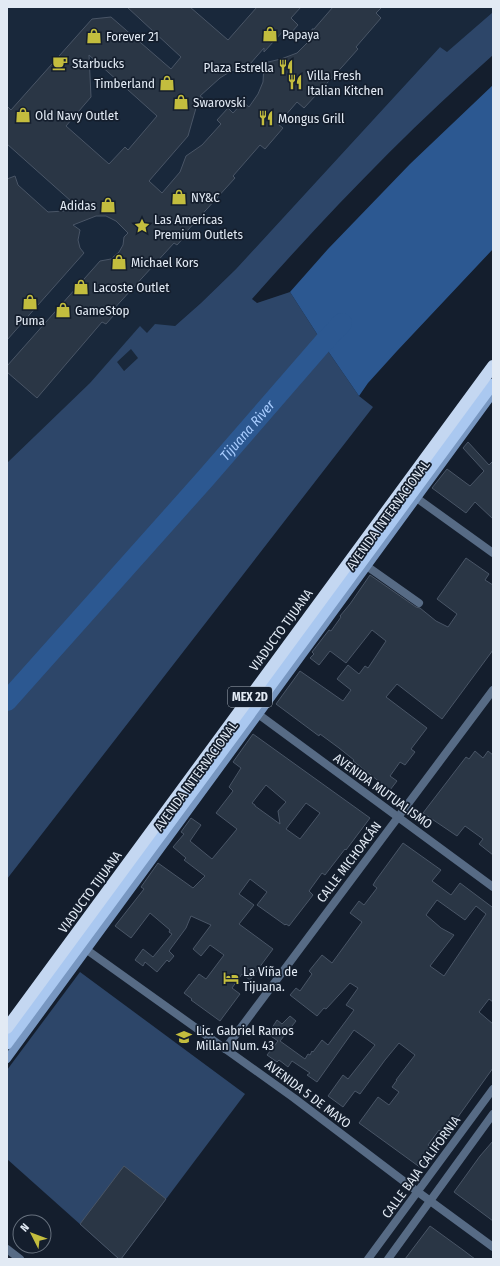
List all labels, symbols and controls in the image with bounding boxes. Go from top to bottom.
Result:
shop icon: Papaya [261,25,279,43]
shop icon: Forever 21 [85,27,103,45]
place label: Papaya [282,27,319,42]
place label: Forever 21 [106,29,159,44]
cafe icon: Starbucks [51,54,69,72]
place label: Starbucks [72,56,125,71]
restaurant icon: Plaza Estrella [277,58,295,76]
place label: Plaza Estrella [204,60,274,75]
place label: Villa Fresh Italian Kitchen [307,68,384,98]
restaurant icon: Villa Fresh Italian Kitchen [286,73,304,91]
shop icon: Timberland [158,74,176,92]
place label: Timberland [94,76,155,91]
shop icon: Swarovski [172,93,190,111]
place label: Swarovski [193,95,246,110]
shop icon: Old Navy Outlet [14,106,32,124]
place label: Old Navy Outlet [35,108,119,123]
restaurant icon: Mongus Grill [257,109,275,127]
place label: Mongus Grill [278,111,345,126]
shop icon: NY&C [170,188,188,206]
place label: NY&C [191,190,220,205]
shop icon: Adidas [99,196,117,214]
place label: Adidas [60,198,96,213]
place label: Las Americas Premium Outlets [154,212,243,242]
place icon: Las Americas Premium Outlets [133,217,151,235]
shop icon: Michael Kors [110,253,128,271]
place label: Michael Kors [131,255,199,270]
shop icon: Lacoste Outlet [72,278,90,296]
place label: Lacoste Outlet [93,280,170,295]
shop icon: Puma [21,293,39,311]
shop icon: GameStop [54,301,72,319]
place label: GameStop [75,303,130,318]
place label: Puma [15,313,45,328]
water label: Tijuana River [216,396,279,464]
street label: AVENIDA INTERNACIONAL [343,457,433,573]
street label: VIADUCTO TIJUANA [246,586,316,674]
road number: MEX 2D [228,687,272,707]
street label: AVENIDA INTERNACIONAL [151,718,241,834]
street label: AVENIDA MUTUALISMO [331,750,435,832]
street label: CALLE MICHOACÁN [314,819,384,905]
street label: VIADUCTO TIJUANA [55,848,125,936]
place label: La Viña de Tijuana. [243,964,298,994]
hotel icon: La Viña de Tijuana. [222,969,240,987]
place label: Lic. Gabriel Ramos Millan Num. 43 [196,1023,294,1053]
school or university icon: Lic. Gabriel Ramos Millan Num. 43 [175,1028,193,1046]
street label: AVENIDA 5 DE MAYO [262,1057,354,1131]
street label: CALLE BAJA CALIFORNIA [379,1113,463,1221]
north arrow [12,1214,52,1254]
text: N [18,1221,32,1234]

